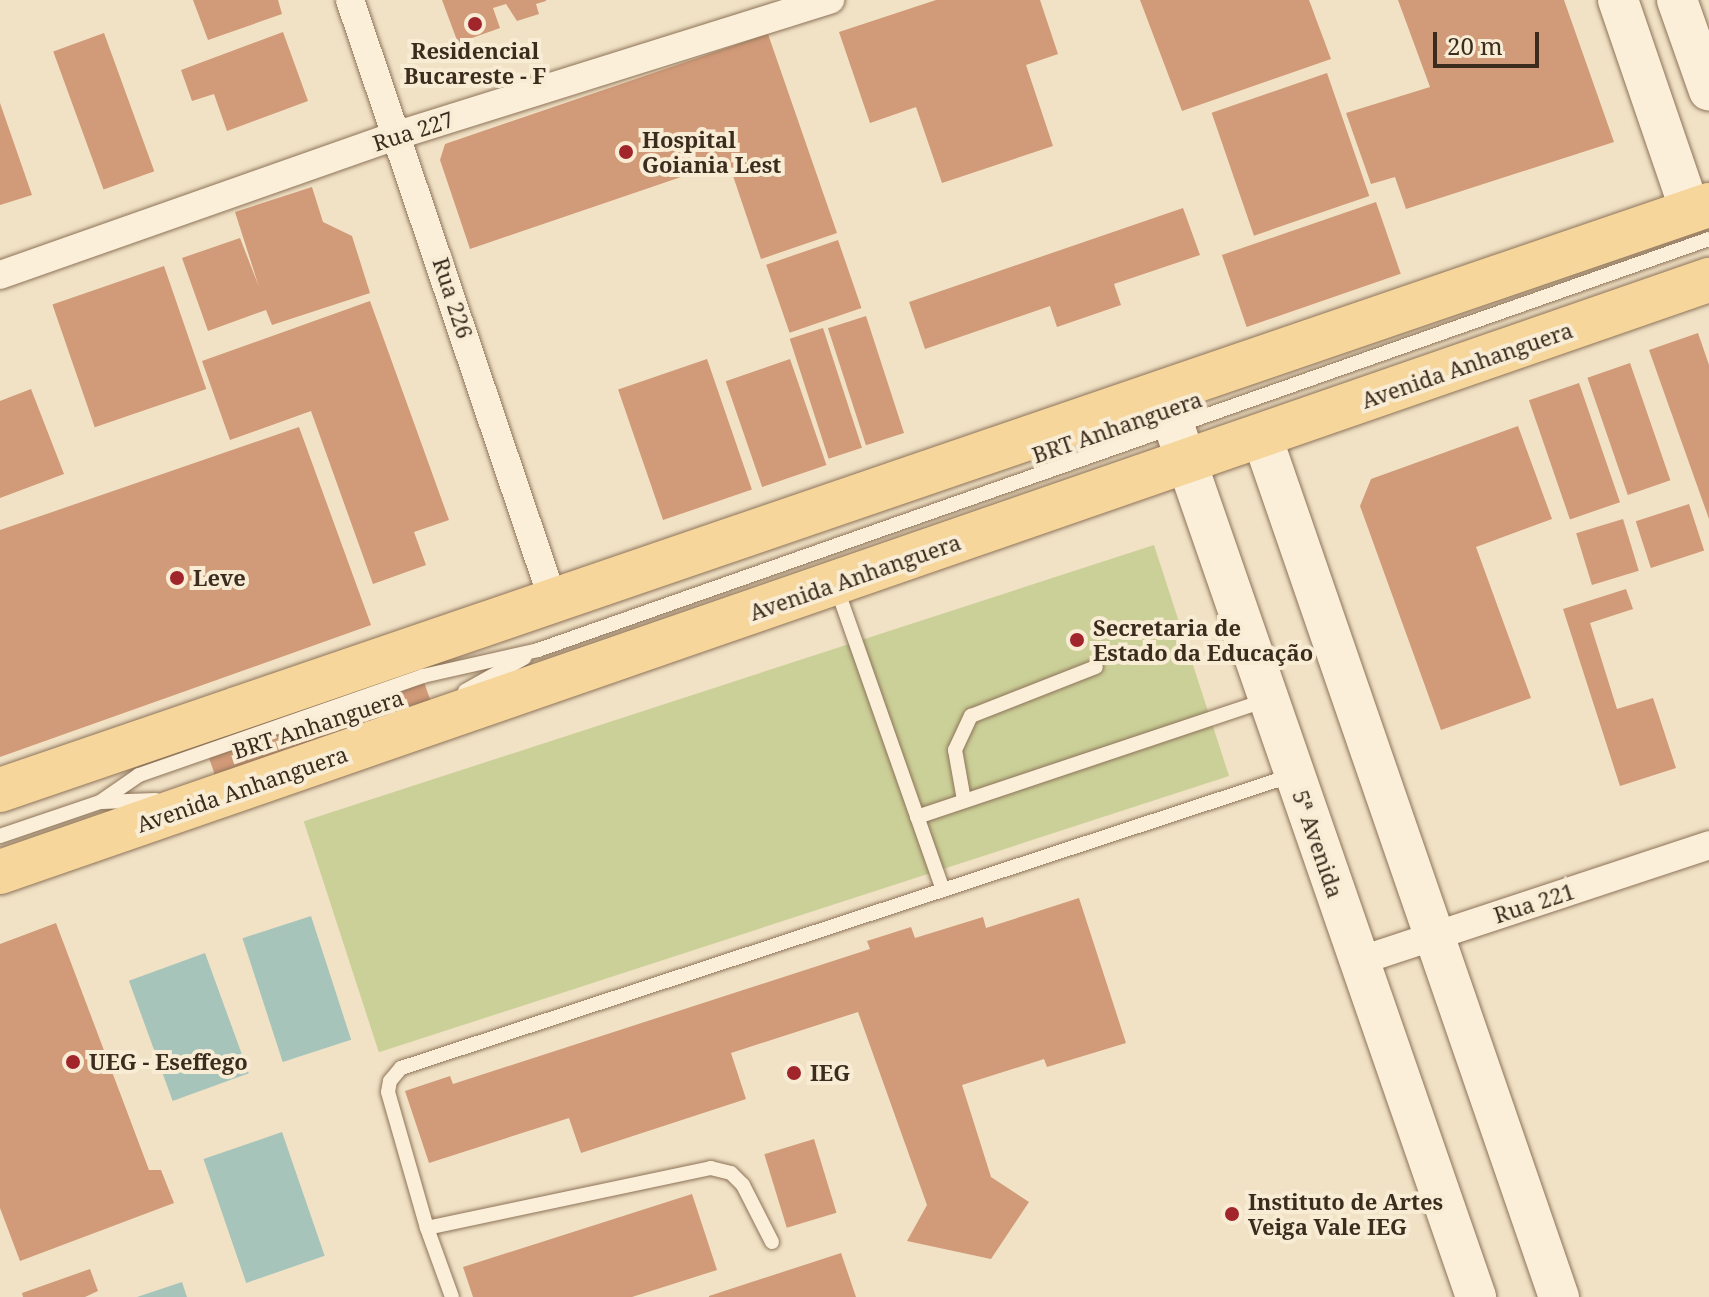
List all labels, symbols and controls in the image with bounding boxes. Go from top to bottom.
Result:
marker: Residencial Bucareste - F [466,15,484,33]
scale bar [1437,16,1543,66]
text: 20 m [1447,29,1503,62]
place label: Residencial Bucareste - F [404,37,546,88]
street label: Rua 227 [369,106,457,156]
place label: Hospital Goiania Lest [642,126,781,178]
marker: Hospital Goiania Lest [617,143,635,161]
street label: Rua 226 [428,254,478,342]
street label: Avenida Anhanguera [1358,316,1576,414]
street label: BRT Anhanguera [1029,386,1205,468]
street label: Avenida Anhanguera [746,528,964,626]
place label: Leve [193,565,246,591]
marker: Leve [168,569,186,587]
place label: Secretaria de Estado da Educação [1093,614,1313,666]
marker: Secretaria de Estado da Educação [1068,631,1086,649]
street label: BRT Anhanguera [229,684,407,764]
street label: Avenida Anhanguera [133,740,351,838]
street label: 5ª Avenida [1287,787,1349,901]
street label: Rua 221 [1490,878,1578,928]
place label: UEG - Eseffego [89,1049,248,1075]
marker: UEG - Eseffego [64,1053,82,1071]
place label: IEG [810,1060,850,1086]
marker: IEG [785,1064,803,1082]
place label: Instituto de Artes Veiga Vale IEG [1248,1188,1443,1240]
marker: Instituto de Artes Veiga Vale IEG [1223,1205,1241,1223]

